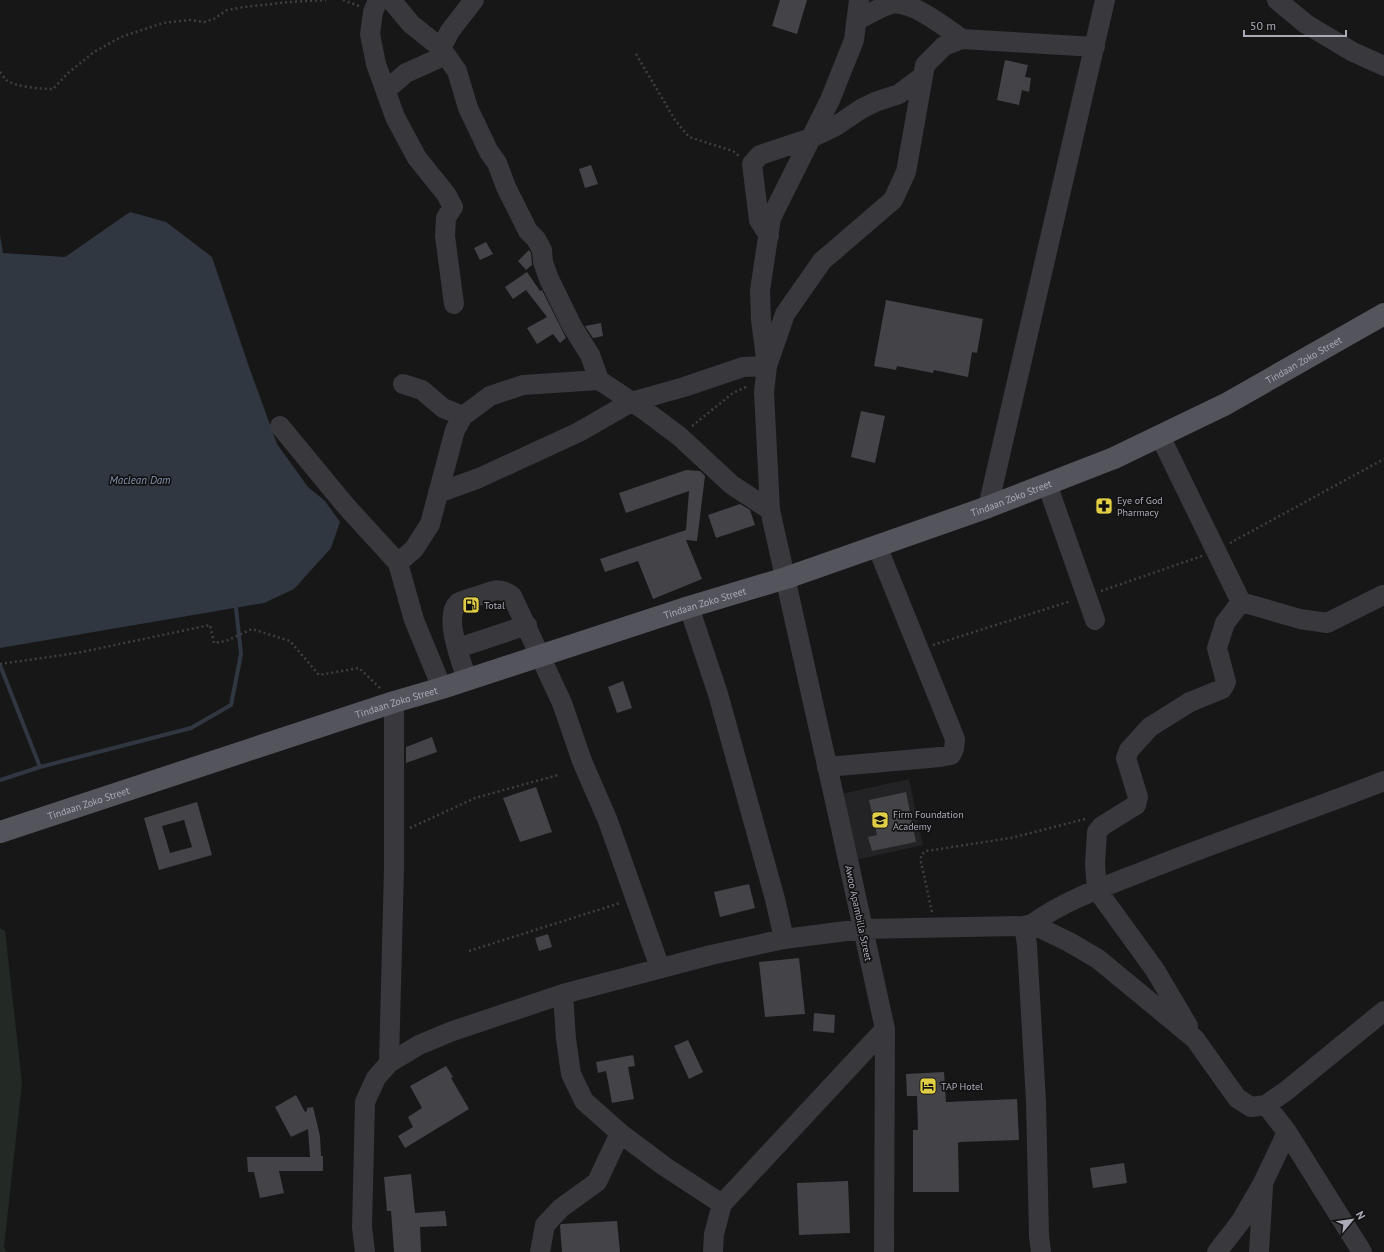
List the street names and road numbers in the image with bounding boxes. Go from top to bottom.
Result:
street label: Tindaan Zoko Street [1263,333,1345,387]
street label: Tindaan Zoko Street [969,477,1054,520]
street label: Tindaan Zoko Street [662,584,748,622]
street label: Tindaan Zoko Street [353,683,440,721]
street label: Tindaan Zoko Street [46,784,132,823]
street label: Awoo Apambilla Street [842,864,875,963]

